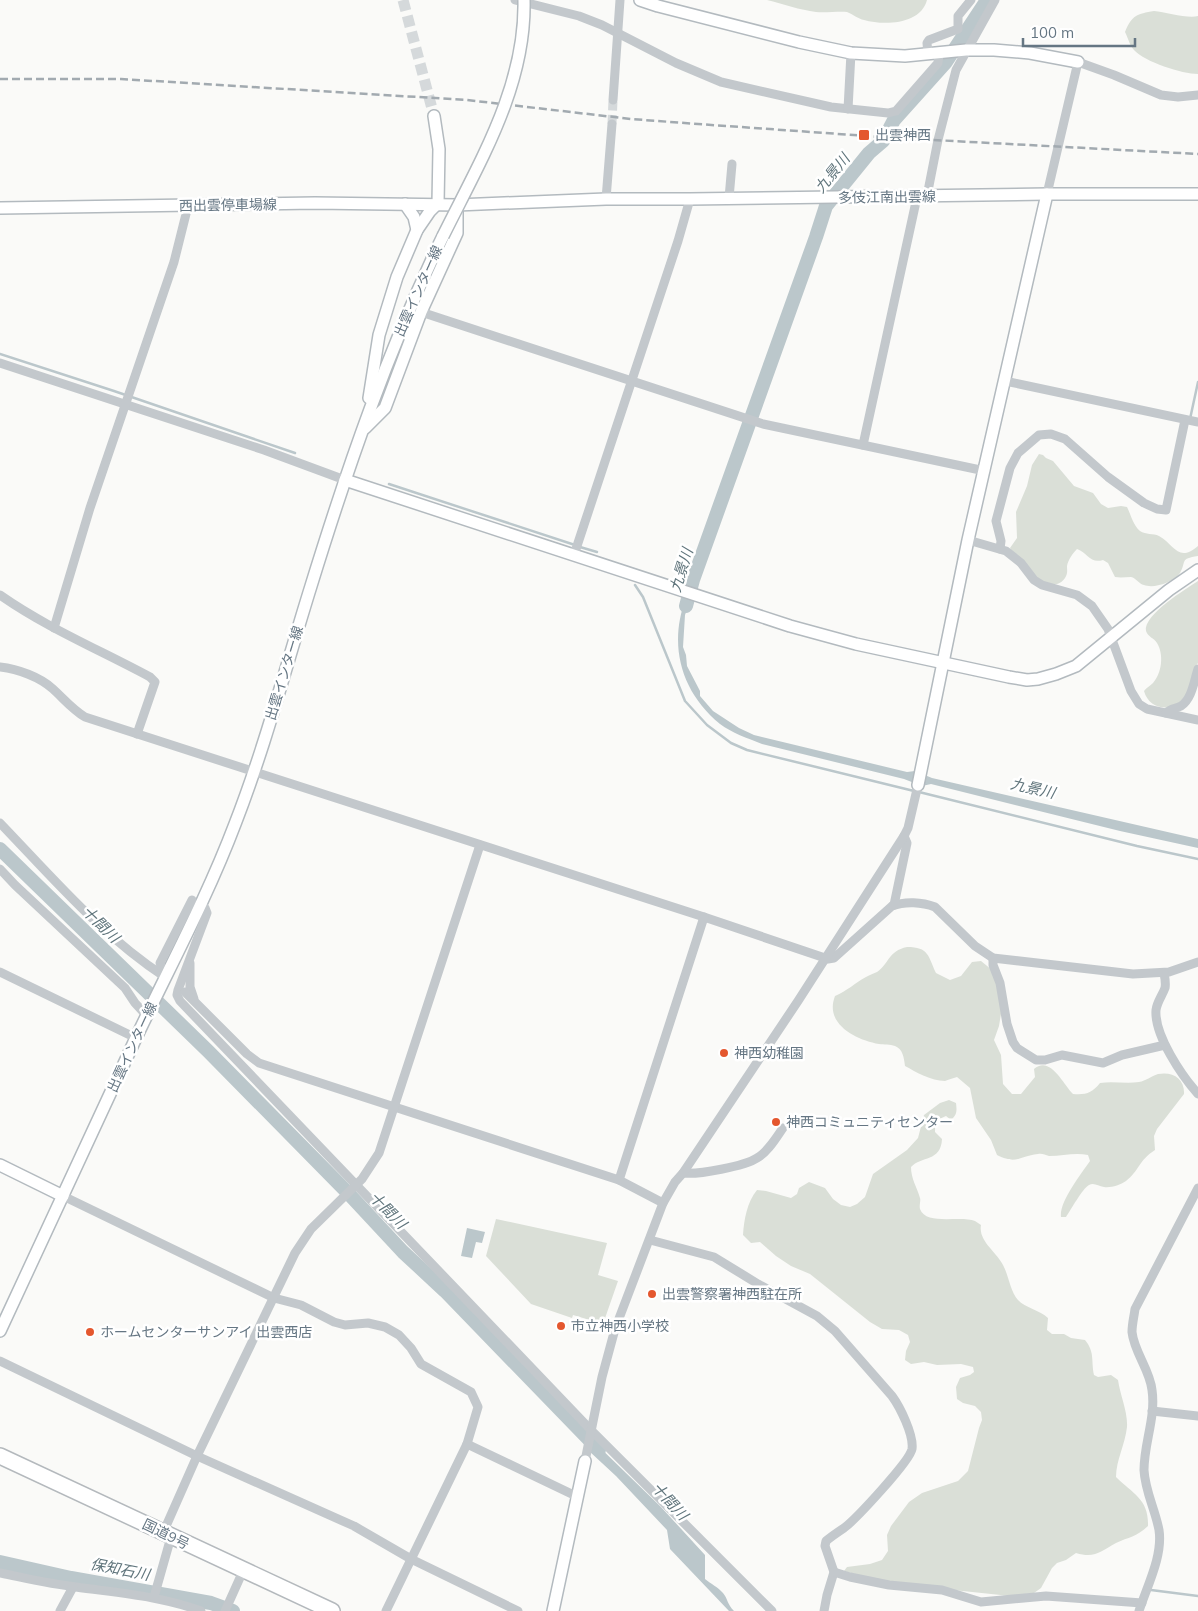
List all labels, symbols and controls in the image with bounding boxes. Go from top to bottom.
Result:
scale bar [1023,15,1136,47]
text: 100 m [1030,23,1074,42]
place label: 出雲神西 [875,126,931,144]
marker: 出雲神西 [857,128,871,142]
water label: 九景川 [810,148,855,196]
street label: 多伎江南出雲線 [838,187,936,207]
street label: 西出雲停車場線 [179,195,277,215]
street label: 出雲インター線 [390,243,446,339]
water label: 九景川 [665,544,697,594]
street label: 出雲インター線 [261,624,307,722]
water label: 九景川 [1009,774,1059,803]
water label: 十間川 [78,902,125,948]
street label: 出雲インター線 [103,999,161,1095]
place label: 神西幼稚園 [734,1044,804,1062]
marker: 神西幼稚園 [718,1047,730,1059]
place label: 神西コミュニティセンター [786,1113,953,1131]
marker: 神西コミュニティセンター [770,1116,782,1128]
water label: 十間川 [365,1187,412,1234]
place label: 出雲警察署神西駐在所 [662,1285,802,1303]
marker: 出雲警察署神西駐在所 [646,1288,658,1300]
place label: 市立神西小学校 [571,1317,669,1335]
marker: 市立神西小学校 [555,1320,567,1332]
place label: ホームセンターサンアイ 出雲西店 [100,1323,312,1341]
marker: ホームセンターサンアイ 出雲西店 [84,1326,96,1338]
water label: 十間川 [648,1478,694,1525]
street label: 国道9号 [139,1515,193,1553]
water label: 保知石川 [89,1554,153,1584]

